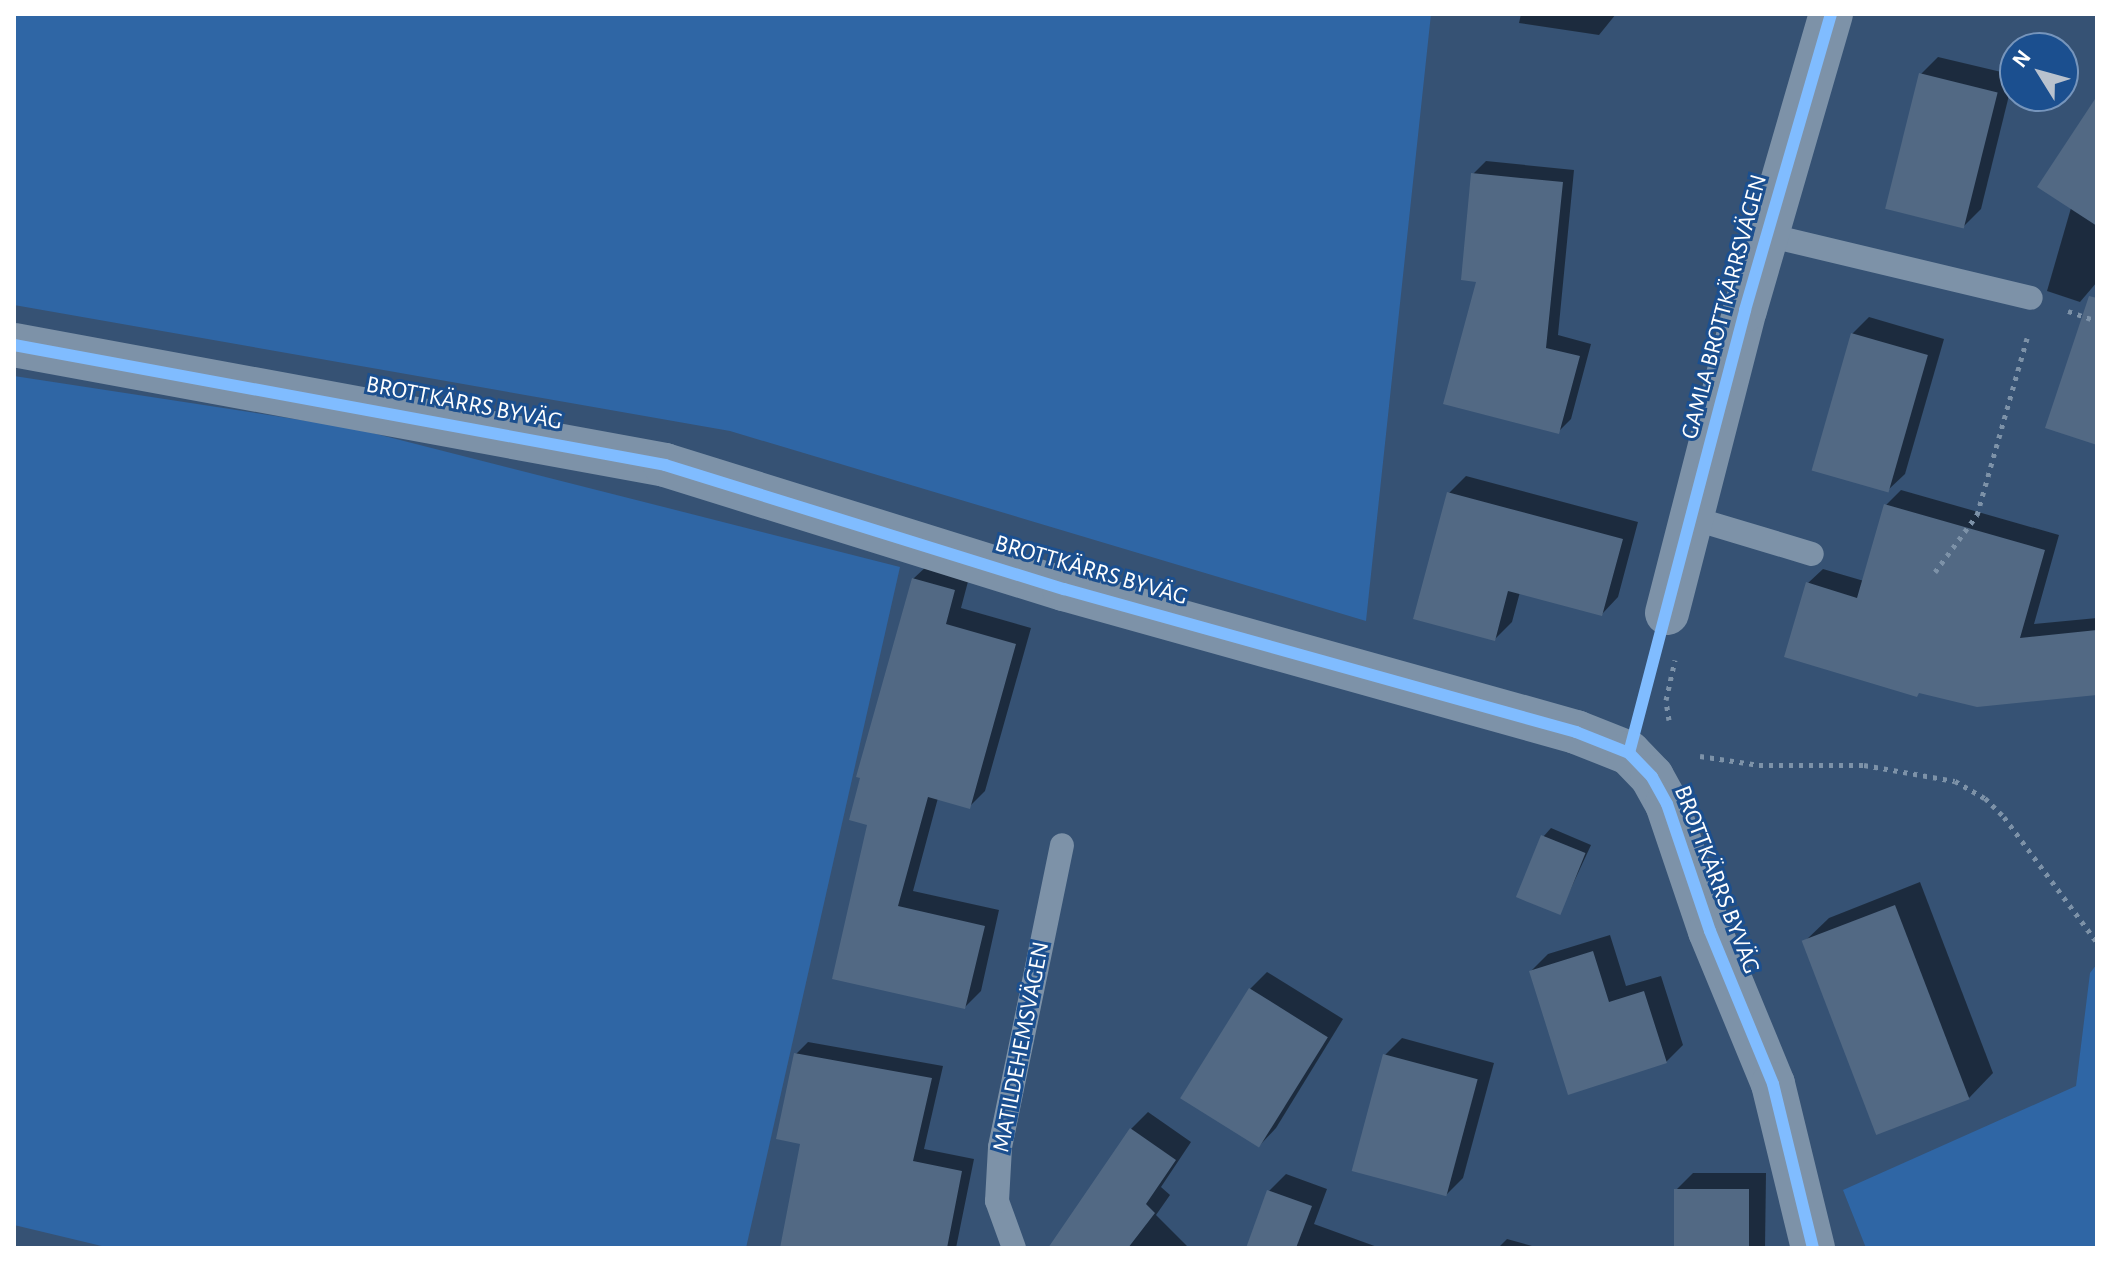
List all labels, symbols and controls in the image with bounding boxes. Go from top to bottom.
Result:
north arrow [1999,32,2079,112]
text: N [2008,46,2035,71]
street label: GAMLA BROTTKÄRRSVÄGEN [1676,172,1774,442]
street label: BROTTKÄRRS BYVÄG [363,371,565,437]
street label: BROTTKÄRRS BYVÄG [991,530,1191,612]
street label: BROTTKÄRRS BYVÄG [1667,782,1765,978]
street label: MATILDEHEMSVÄGEN [987,939,1057,1155]

